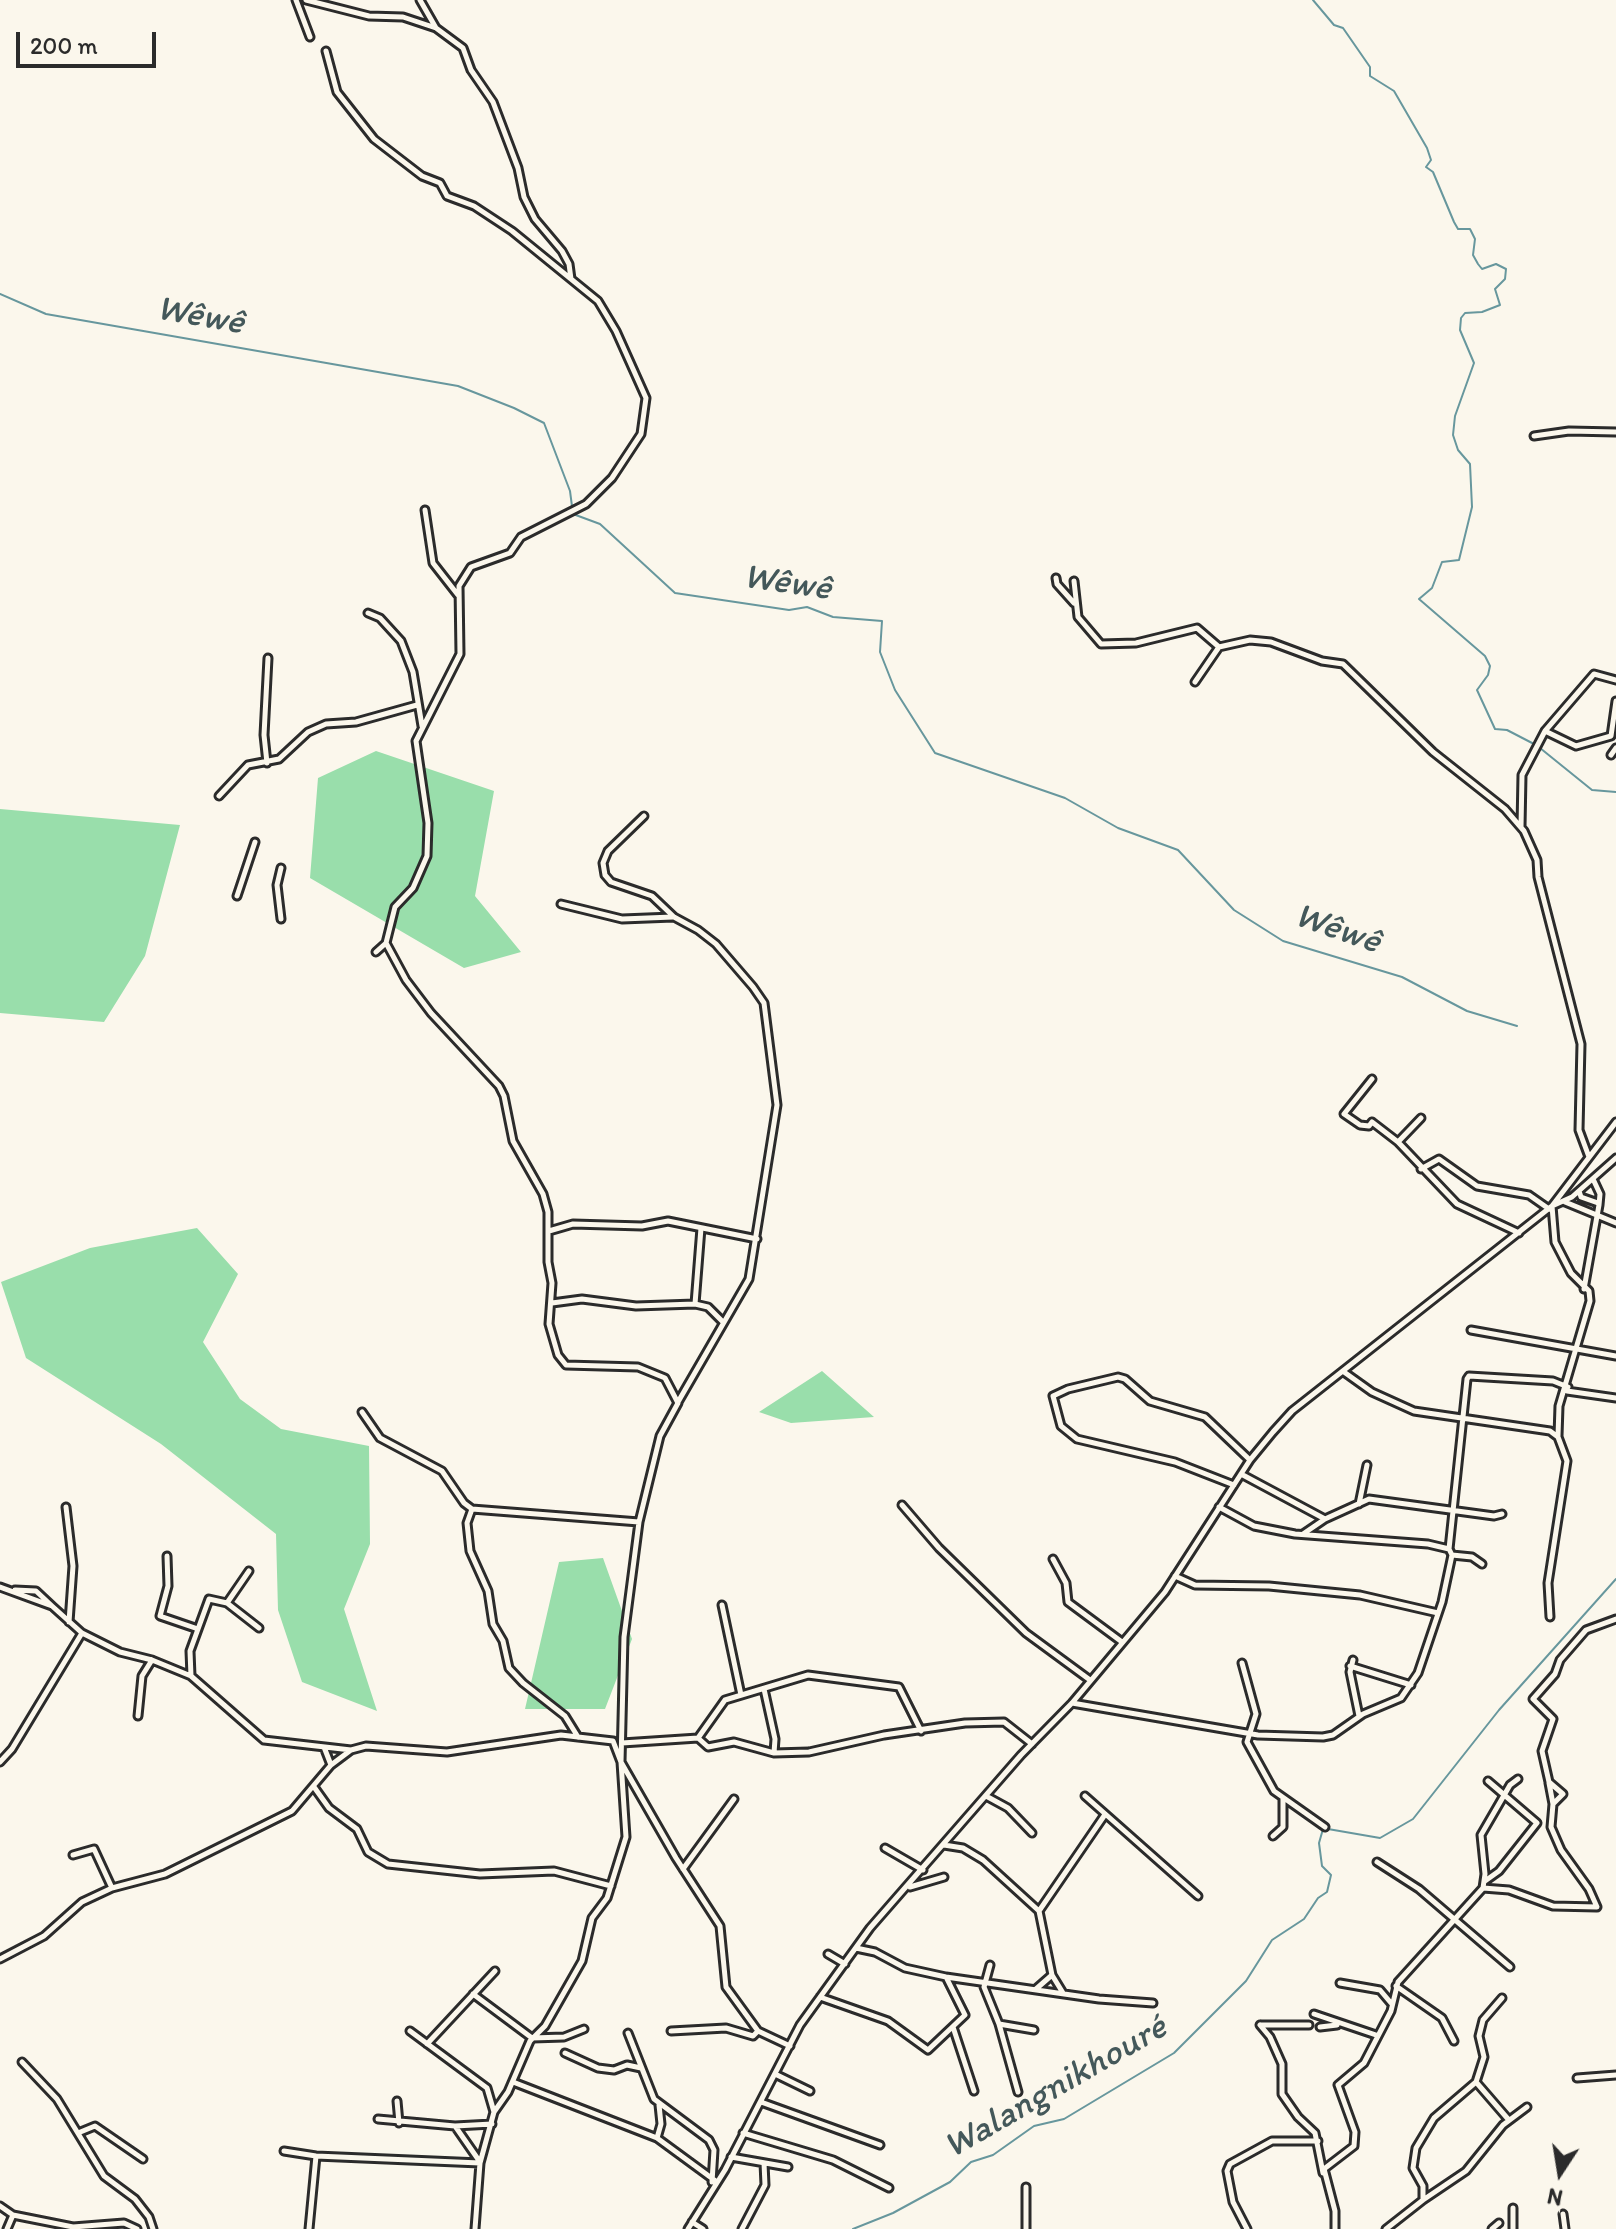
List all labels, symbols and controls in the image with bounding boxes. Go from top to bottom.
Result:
scale bar [20,16,160,66]
text: 200 m [30,31,98,60]
water label: Wêwê [153,288,247,346]
water label: Wêwê [740,556,834,612]
water label: Wêwê [1288,895,1386,965]
water label: Walangnikhouré [937,2007,1175,2169]
north arrow [1520,2133,1600,2213]
text: N [1545,2182,1565,2212]

